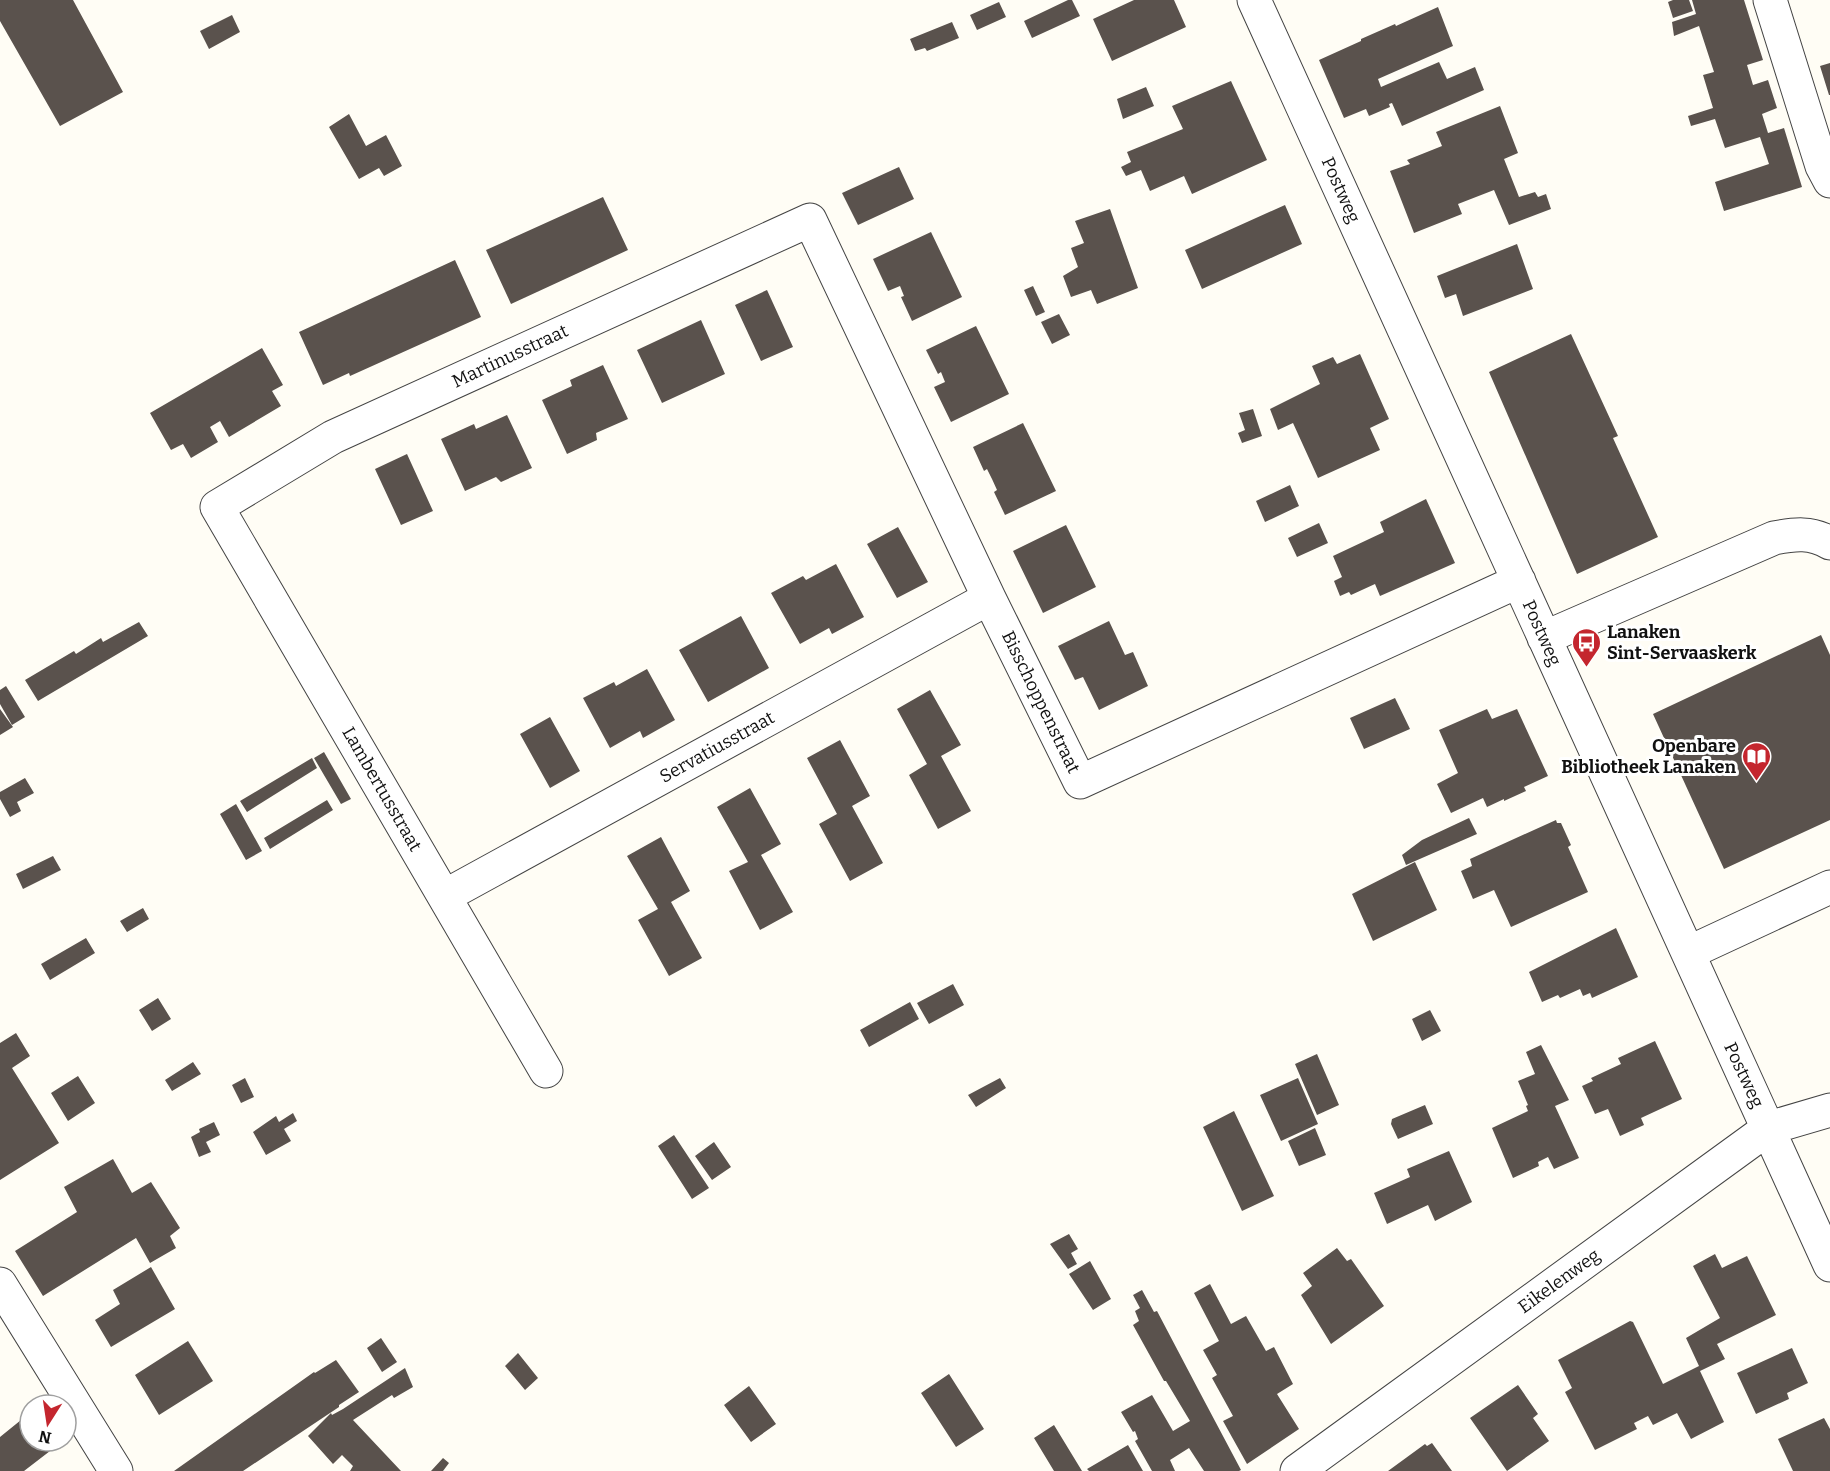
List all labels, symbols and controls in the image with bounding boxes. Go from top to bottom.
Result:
street label: Postweg [1317,154,1365,226]
street label: Martinusstraat [449,319,572,392]
street label: Postweg [1518,597,1566,669]
place label: Lanaken Sint-Servaaskerk [1607,621,1757,664]
bus stop icon: Lanaken Sint-Servaaskerk [1570,626,1602,668]
street label: Bisschoppenstraat [997,627,1085,777]
street label: Servatiusstraat [656,706,779,788]
street label: Lambertusstraat [337,723,427,856]
place label: Openbare Bibliotheek Lanaken [1561,735,1736,778]
library icon: Openbare Bibliotheek Lanaken [1741,740,1773,782]
street label: Postweg [1719,1039,1769,1111]
street label: Eikelenweg [1514,1244,1604,1318]
north arrow [18,1393,78,1453]
text: N [37,1427,53,1448]

